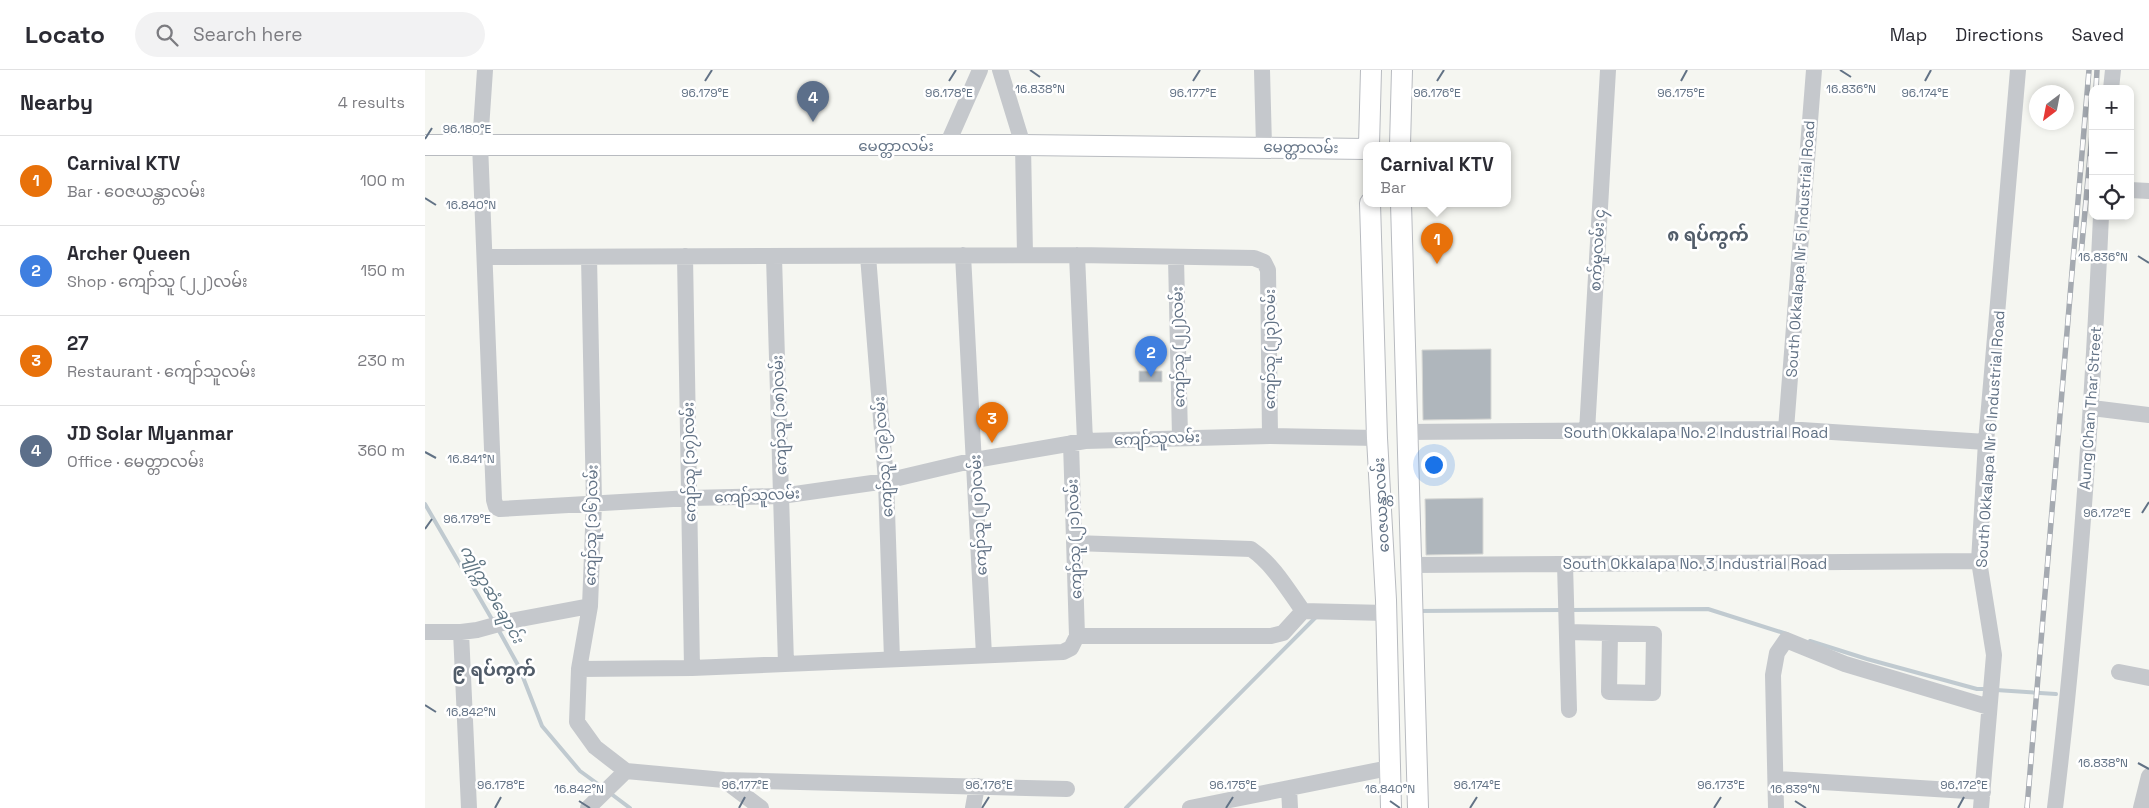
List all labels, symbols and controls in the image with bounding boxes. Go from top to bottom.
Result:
search box [135,12,485,57]
text: Locato [25,19,105,50]
icon: search [153,21,181,49]
text: Search here [193,22,302,47]
text: Map [1890,23,1927,46]
text: Directions [1955,23,2044,46]
text: Saved [2072,23,2124,46]
pin: 4 [797,81,829,122]
text: 16.838°N [1015,81,1065,97]
text: 16.836°N [1826,81,1876,97]
text: 96.179°E [681,85,729,101]
text: 96.178°E [925,85,973,101]
text: 96.177°E [1169,85,1217,101]
text: 96.176°E [1413,85,1461,101]
text: 96.175°E [1657,85,1705,101]
text: 96.174°E [1901,85,1949,101]
north arrow [2029,85,2074,130]
map controls [2089,85,2134,220]
button: + [2089,85,2134,130]
text: Nearby [20,89,93,116]
text: 4 results [338,92,405,113]
street label: South Okkalapa Nr 5 Industrial Road [1782,120,1818,378]
text: 96.180°E [443,121,492,137]
button: − [2089,130,2134,175]
street label: မေတ္တာလမ်း [858,136,934,158]
street label: မေတ္တာလမ်း [1263,137,1339,160]
popup [1363,142,1511,207]
text: Carnival KTV [67,151,180,176]
text: Carnival KTV [1380,152,1494,177]
text: 1 [32,170,40,191]
text: 100 m [360,170,405,191]
button: locate [2089,175,2134,220]
text: Bar [1380,177,1406,198]
text: Bar · ဝေဇယန္တာလမ်း [67,181,205,202]
text: 16.840°N [446,197,496,213]
street label: စက်မှုလမ်း ၄ [1585,208,1612,292]
pin: 1 [1421,223,1453,264]
district label: ၈ ရပ်ကွက် [1667,223,1749,249]
text: Archer Queen [67,241,191,266]
text: 16.836°N [2078,249,2128,265]
text: 2 [31,260,41,281]
text: 150 m [361,260,405,281]
text: Shop · ကျော်သူ (၂၂)လမ်း [67,271,248,292]
street label: ကျော်သူ (၂၂)လမ်း [1167,286,1192,408]
street label: ကျော်သူ (၂၃)လမ်း [1260,289,1282,409]
street label: South Okkalapa Nr 6 Industrial Road [1972,310,2008,568]
street label: Aung Chan Thar Street [2075,326,2105,490]
text: 27 [67,331,89,356]
pin: 2 [1135,336,1167,377]
text: 3 [31,350,41,371]
text: 230 m [358,350,405,371]
street label: ကျော်သူ (၁၈)လမ်း [767,354,794,475]
text: Restaurant · ကျော်သူလမ်း [67,361,256,382]
street label: ကျော်သူ (၁၉)လမ်း [869,396,900,518]
street label: ကျော်သူ (၁၇)လမ်း [678,402,703,522]
pin: 3 [976,402,1008,443]
text: JD Solar Myanmar [67,421,233,446]
street label: South Okkalapa No. 2 Industrial Road [1564,423,1828,442]
street label: ကျော်သူလမ်း [1114,427,1200,452]
text: 4 [31,440,41,461]
text: 360 m [357,440,405,461]
text: Office · မေတ္တာလမ်း [67,451,204,472]
text: 16.841°N [447,451,495,467]
your location [1421,452,1447,478]
street label: ကျော်သူ (၂၀)လမ်း [965,454,994,576]
street label: ဝေဇယန္တာလမ်း [1369,457,1396,553]
street label: ကျော်သူ (၁၆)လမ်း [580,464,605,586]
street label: ကျော်သူ (၂၁)လမ်း [1062,478,1089,600]
street label: ကျော်သူလမ်း [714,483,801,510]
text: 96.172°E [2083,505,2131,521]
text: 96.179°E [443,511,491,527]
water label: ကျိုက္ကဆံချောင်း [453,540,530,650]
street label: South Okkalapa No. 3 Industrial Road [1563,554,1827,573]
district label: ၉ ရပ်ကွက် [452,658,536,684]
text: 16.842°N [446,704,496,720]
text: 16.838°N [2078,755,2128,771]
text: 96.178°E [477,777,525,793]
text: 96.177°E [721,777,769,793]
text: 96.176°E [965,777,1013,793]
text: 96.175°E [1209,777,1257,793]
text: 96.174°E [1453,777,1501,793]
text: 96.173°E [1697,777,1745,793]
text: 96.172°E [1940,777,1988,793]
text: 16.842°N [554,781,604,797]
text: 16.840°N [1365,781,1415,797]
text: 16.839°N [1770,781,1820,797]

